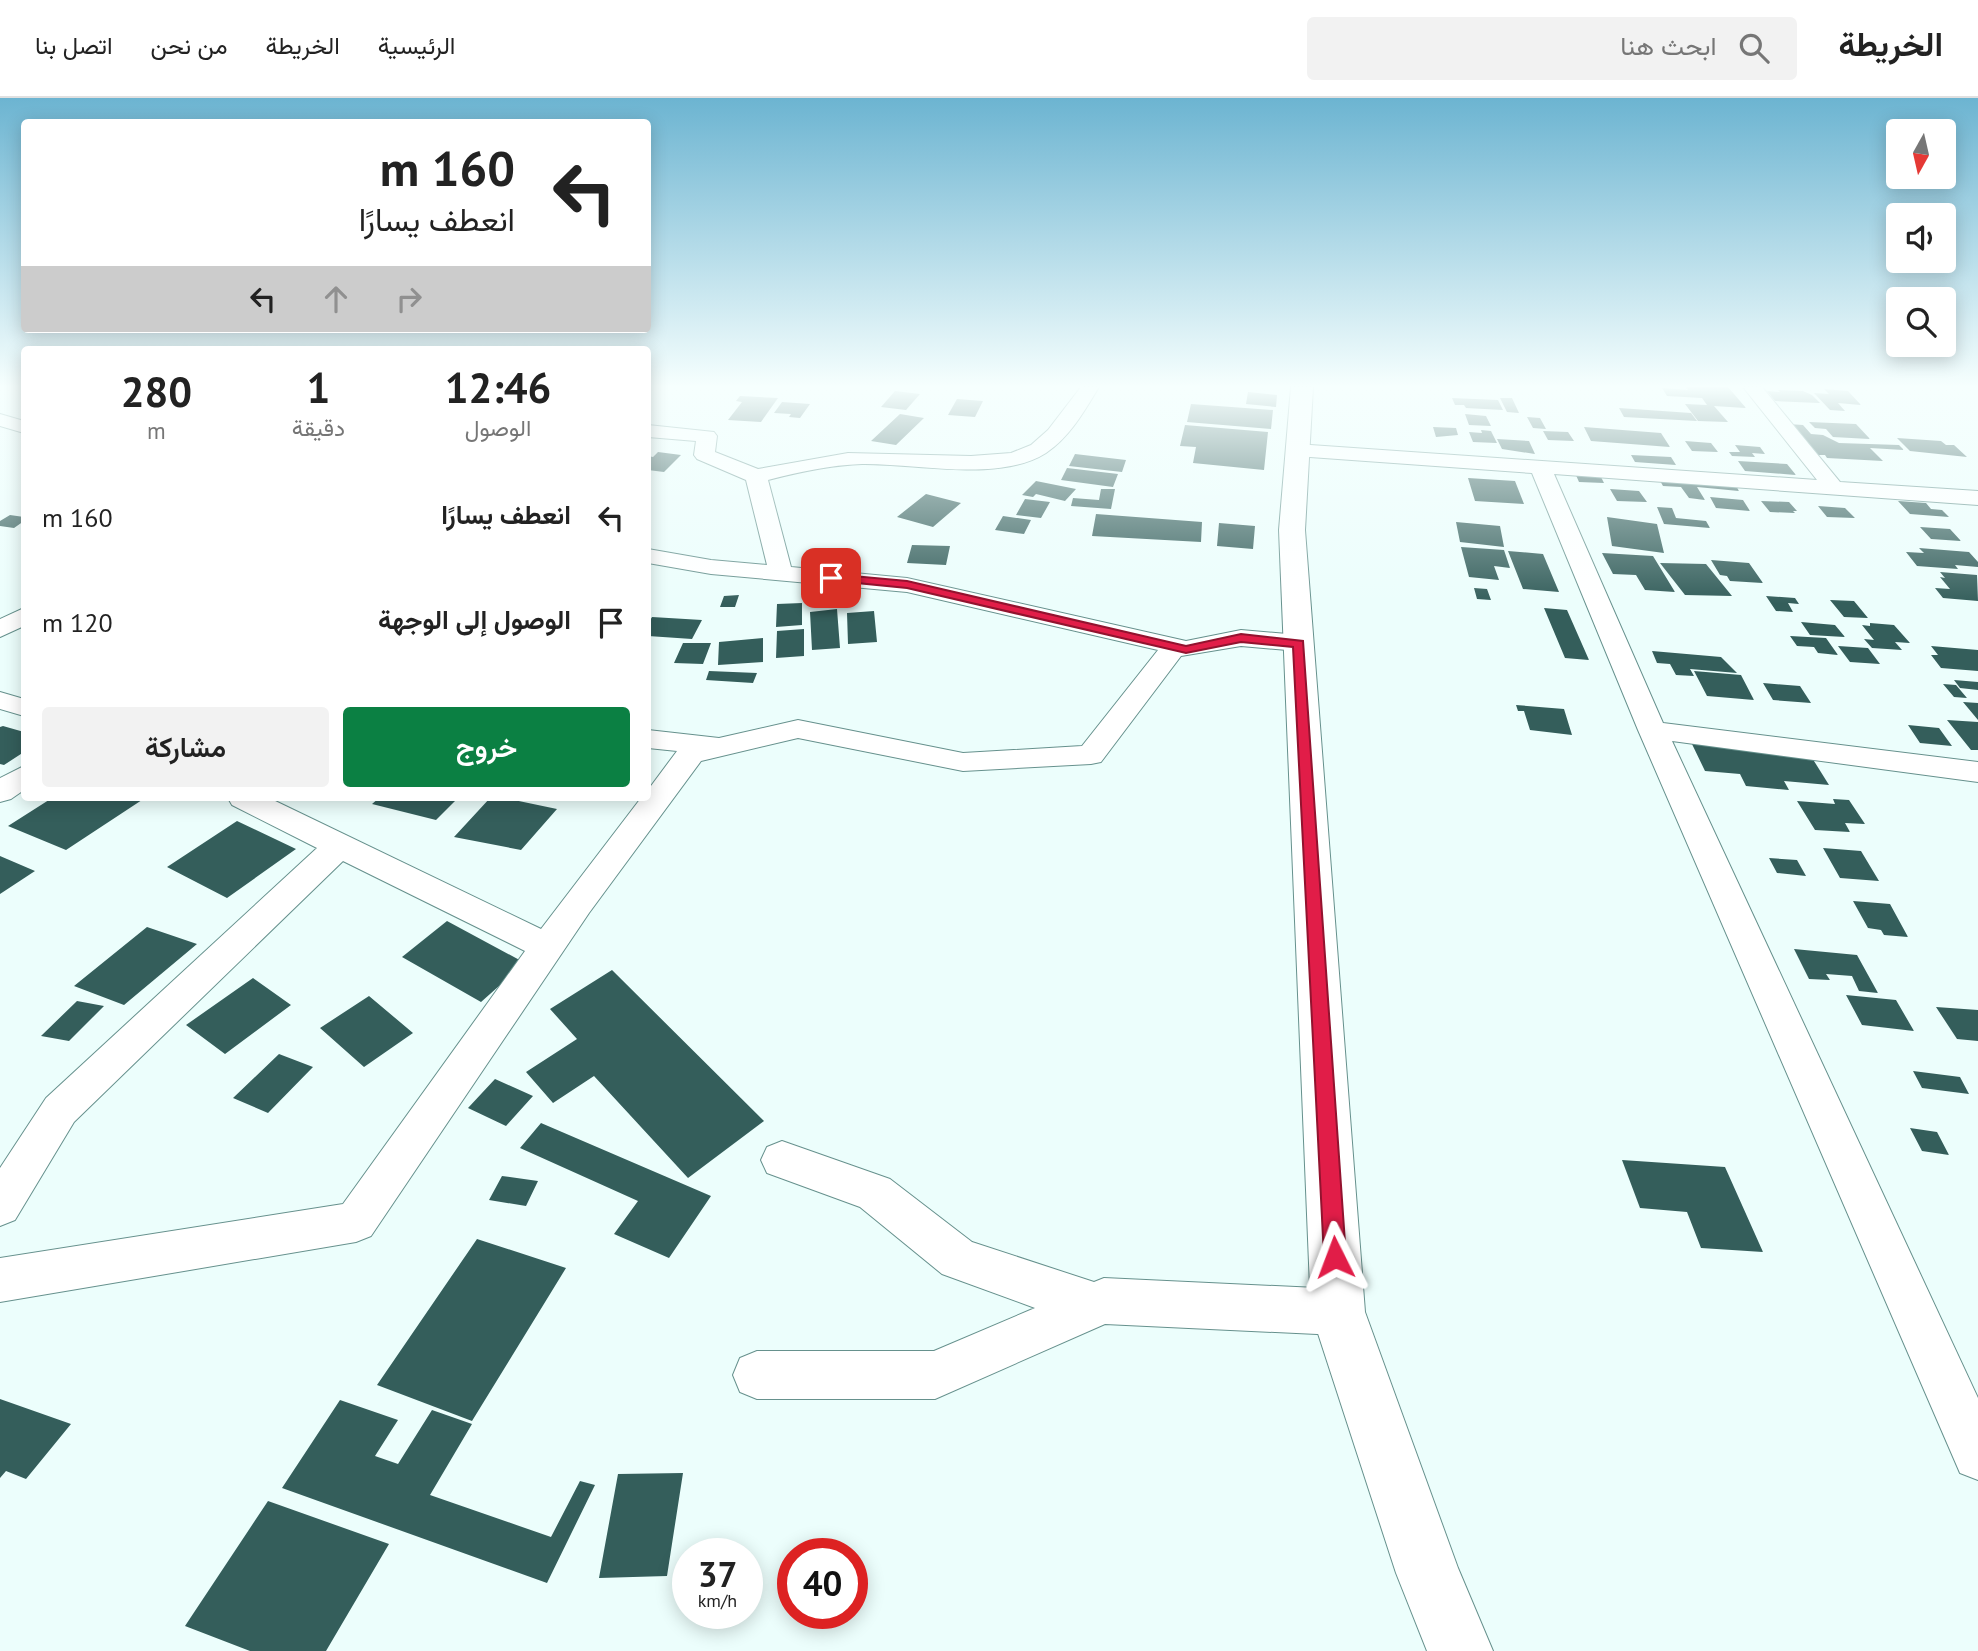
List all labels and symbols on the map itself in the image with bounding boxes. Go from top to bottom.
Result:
north arrow [1886,119,1956,189]
pin [801,548,861,608]
position arrow [1298,1220,1372,1294]
speed limit sign: 40 [777,1538,868,1629]

